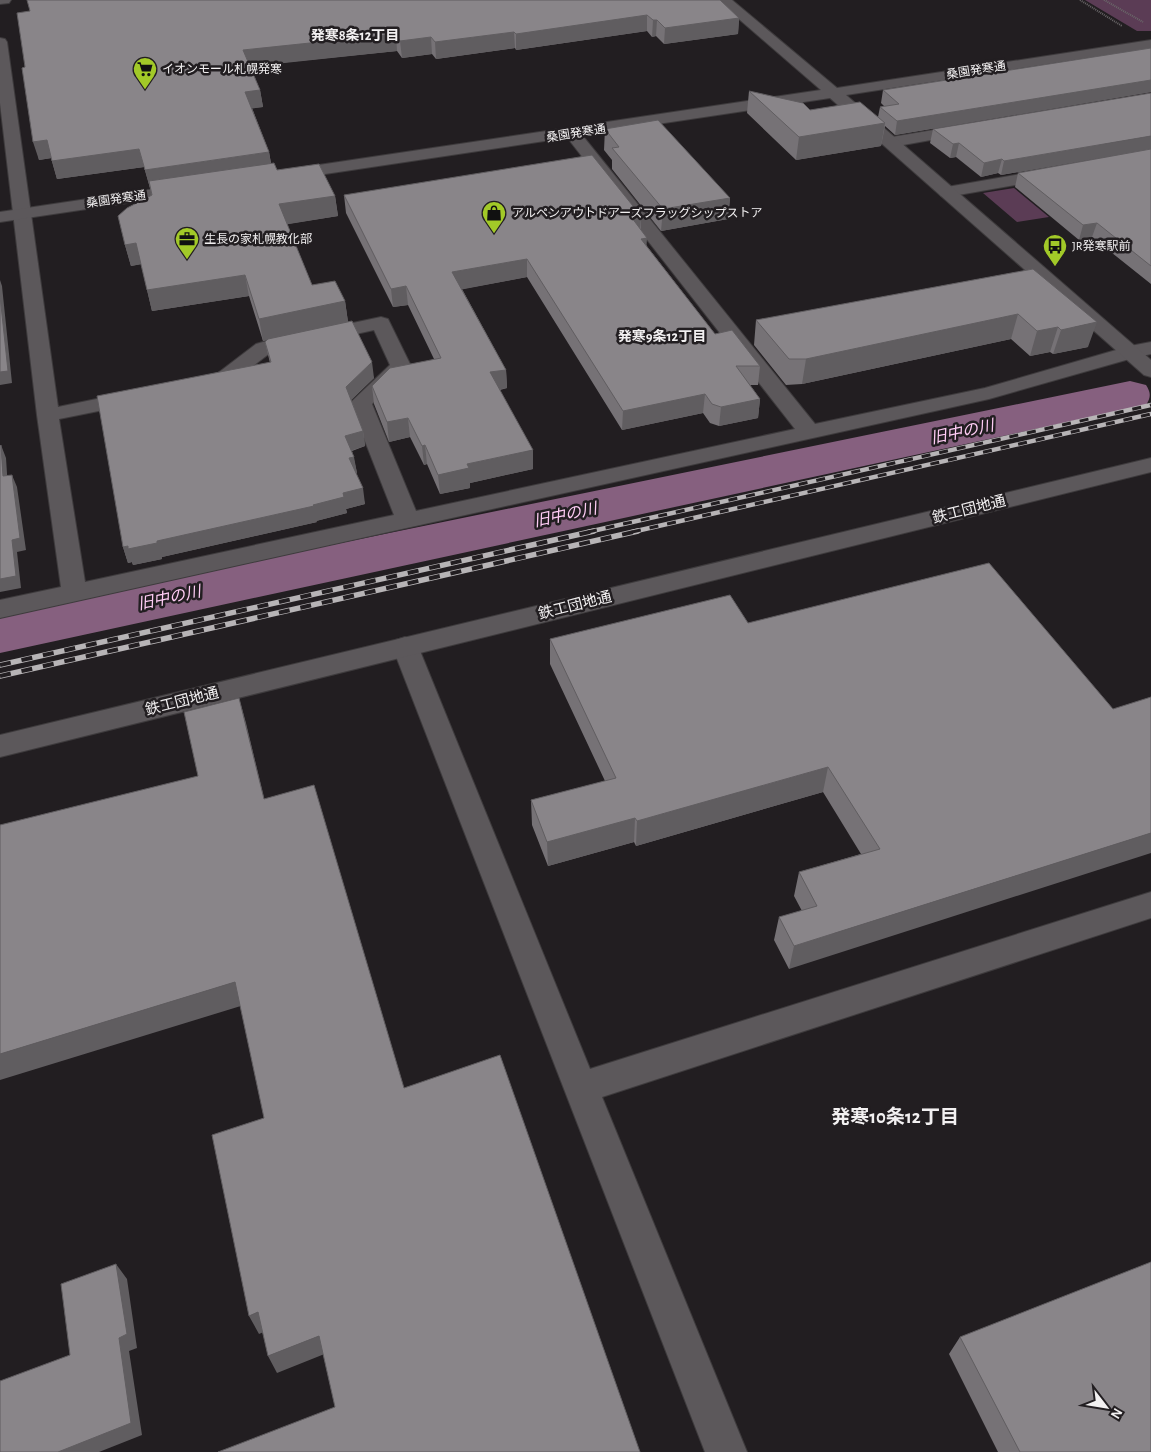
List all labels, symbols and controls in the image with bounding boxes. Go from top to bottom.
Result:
district label: 発寒8条12丁目 [311,27,399,43]
supermarket icon: イオンモール札幌発寒 [132,56,158,90]
street label: 桑園発寒通 [945,58,1007,81]
place label: イオンモール札幌発寒 [162,62,282,75]
street label: 桑園発寒通 [545,121,607,144]
street label: 桑園発寒通 [85,188,147,209]
shop icon: アルペンアウトドアーズフラッグシップストア [481,200,507,234]
place label: アルペンアウトドアーズフラッグシップストア [512,206,763,219]
office icon: 生長の家札幌教化部 [174,226,200,260]
place label: 生長の家札幌教化部 [204,232,312,245]
bus stop icon: JR発寒駅前 [1042,233,1068,267]
place label: JR発寒駅前 [1072,239,1130,252]
district label: 発寒9条12丁目 [618,328,706,344]
water label: 旧中の川 [929,416,997,446]
street label: 鉄工団地通 [931,492,1007,526]
water label: 旧中の川 [532,499,600,529]
water label: 旧中の川 [136,582,204,612]
street label: 鉄工団地通 [537,588,613,622]
street label: 鉄工団地通 [144,684,220,718]
district label: 発寒10条12丁目 [831,1106,959,1127]
north arrow [1081,1382,1131,1432]
text: N [1108,1405,1125,1421]

